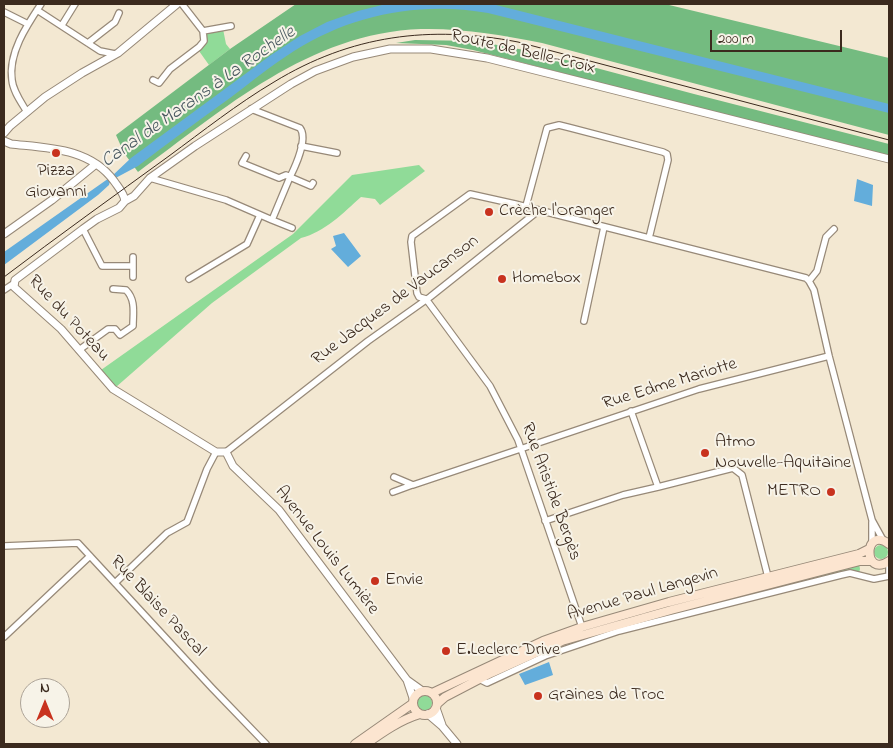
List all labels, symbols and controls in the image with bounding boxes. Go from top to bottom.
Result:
scale bar [713,20,846,52]
water label: Canal de Marans à La Rochelle [98,22,300,174]
street label: Route de Belle-Croix [448,26,598,80]
text: 200 m [718,28,754,50]
marker: Pizza Giovanni [50,147,62,159]
place label: Pizza Giovanni [25,161,87,203]
place label: Crèche l'Oranger [499,201,614,223]
marker: Crèche l'Oranger [483,206,495,218]
street label: Rue Jacques de Vaucanson [308,231,484,371]
place label: Homebox [512,268,581,290]
street label: Rue du Poteau [22,271,114,367]
marker: Homebox [496,273,508,285]
street label: Rue Edme Mariotte [600,354,740,416]
street label: Rue Aristide Bergès [515,420,585,564]
place label: Atmo Nouvelle-Aquitaine [715,432,851,474]
marker: Atmo Nouvelle-Aquitaine [699,447,711,459]
place label: METRO [767,481,821,503]
street label: Avenue Louis Lumière [269,482,383,620]
marker: METRO [825,486,837,498]
street label: Rue Blaise Pascal [105,552,209,662]
street label: Avenue Paul Langevin [565,563,721,627]
place label: Envie [385,570,423,592]
marker: Envie [369,575,381,587]
place label: E.Leclerc Drive [456,640,560,662]
marker: E.Leclerc Drive [440,645,452,657]
north arrow [20,678,70,728]
text: N [40,678,50,699]
place label: Graines de Troc [548,685,664,707]
marker: Graines de Troc [532,690,544,702]

